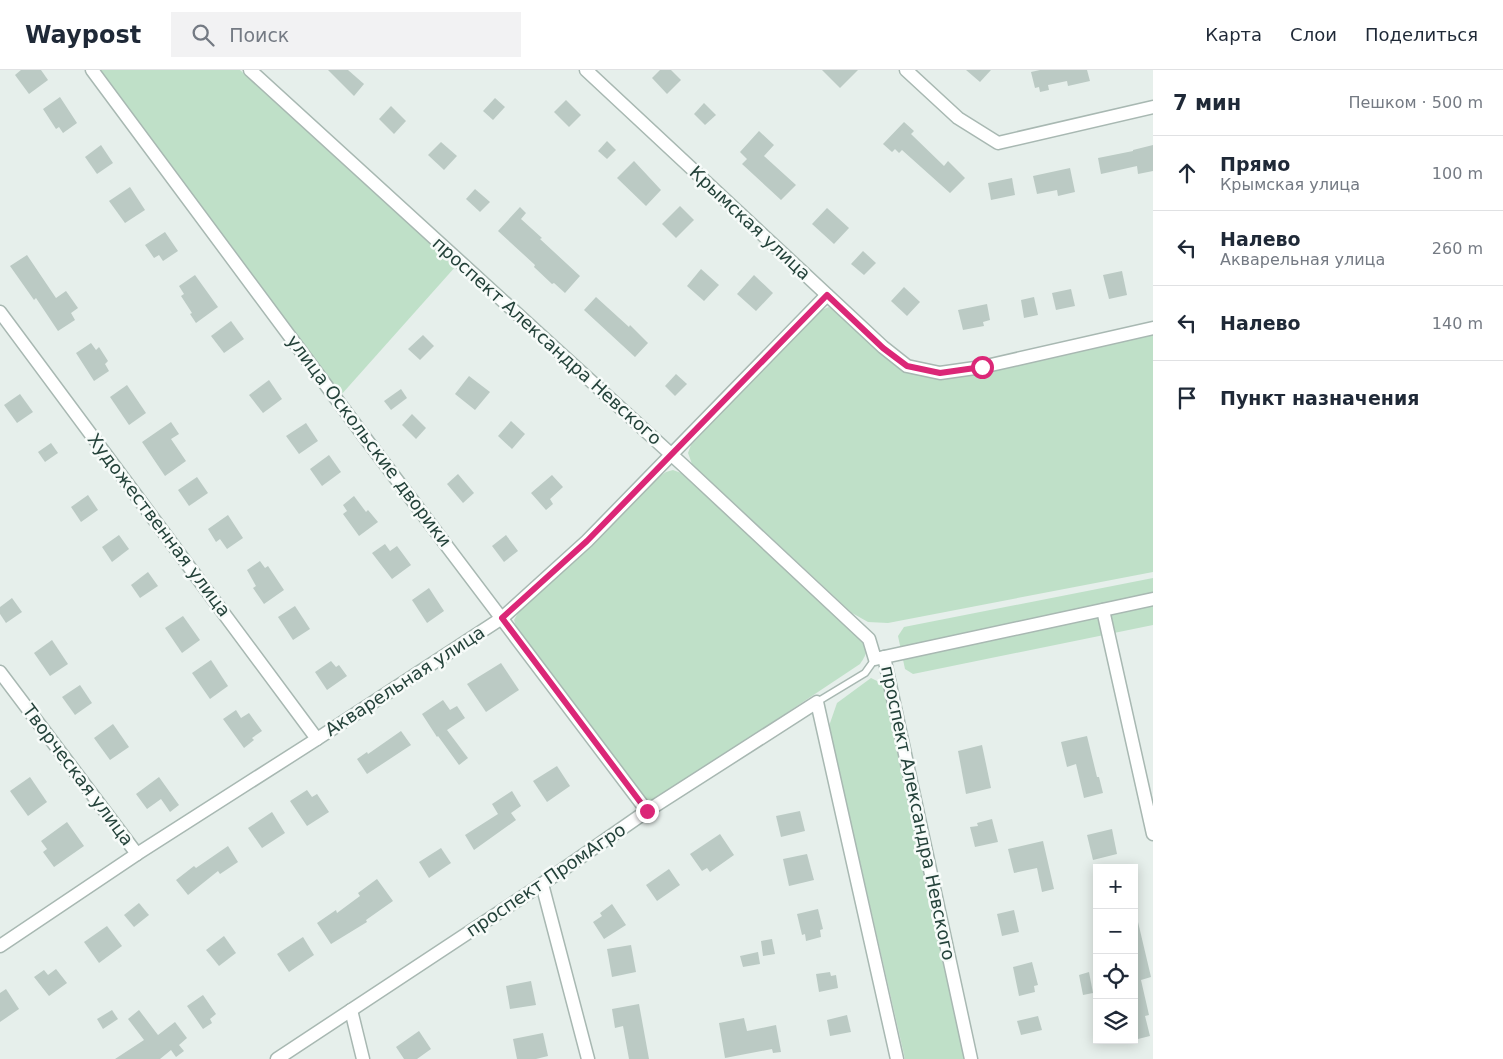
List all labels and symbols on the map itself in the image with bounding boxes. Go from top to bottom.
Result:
street label: Крымская улица [686,161,815,284]
street label: проспект Александра Невского [429,232,666,449]
street label: улица Оскольские дворики [283,331,456,551]
route start [971,356,994,379]
street label: Художественная улица [84,429,235,620]
street label: Акварельная улица [321,621,488,740]
street label: проспект Александра Невского [877,664,960,962]
street label: Творческая улица [18,699,138,849]
route end [636,800,659,823]
street label: проспект ПромАгро [462,818,629,941]

